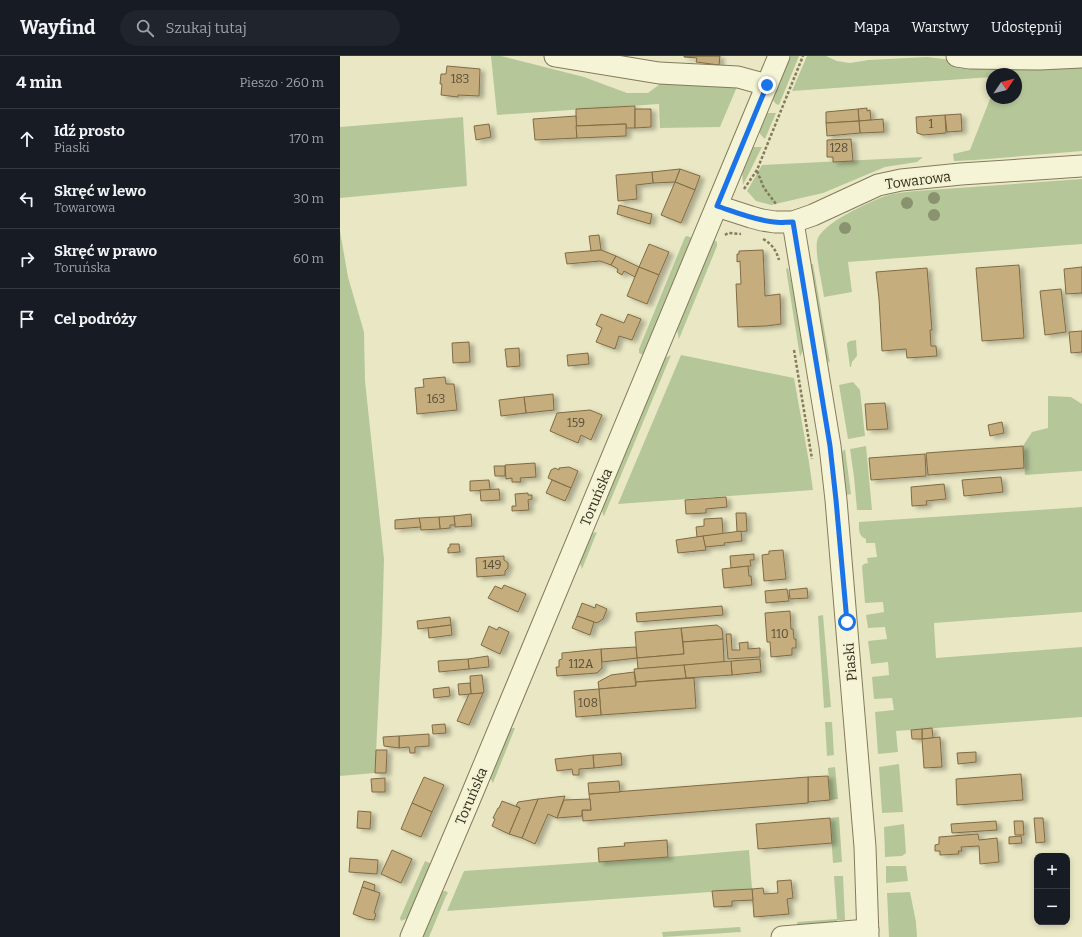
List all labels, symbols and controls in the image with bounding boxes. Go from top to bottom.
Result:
search box [120,10,400,46]
text: Wayfind [20,16,96,39]
icon: search [134,17,156,39]
text: Szukaj tutaj [166,19,247,37]
text: Mapa [854,19,890,36]
text: Warstwy [912,19,969,36]
text: Udostępnij [991,19,1062,36]
north arrow [986,68,1022,104]
text: 4 min [16,72,62,93]
house number: 183 [451,72,470,86]
text: Pieszo · 260 m [239,75,324,90]
route end [758,76,776,94]
house number: 1 [929,117,934,131]
text: Idź prosto [54,122,125,140]
icon: ahead [16,128,38,150]
text: 170 m [289,131,324,146]
text: Piaski [54,140,90,155]
house number: 128 [830,141,848,155]
street label: Towarowa [884,168,952,193]
text: Skręć w lewo [54,182,146,200]
icon: left [16,188,38,210]
text: 30 m [293,191,324,206]
text: Towarowa [54,200,115,215]
text: Skręć w prawo [54,242,157,260]
icon: right [16,248,38,270]
text: 60 m [293,251,324,266]
text: Toruńska [54,260,111,275]
icon: arrive [16,308,38,330]
text: Cel podróży [54,310,137,328]
house number: 163 [427,392,445,406]
house number: 159 [567,416,585,430]
street label: Toruńska [577,465,616,529]
house number: 149 [483,558,501,572]
route start [838,613,856,631]
house number: 110 [771,627,789,641]
street label: Piaski [840,642,861,682]
house number: 112A [569,657,594,671]
house number: 108 [578,696,598,710]
street label: Toruńska [452,764,491,828]
map controls [1034,853,1070,925]
button: + [1034,853,1070,889]
button: − [1034,889,1070,925]

